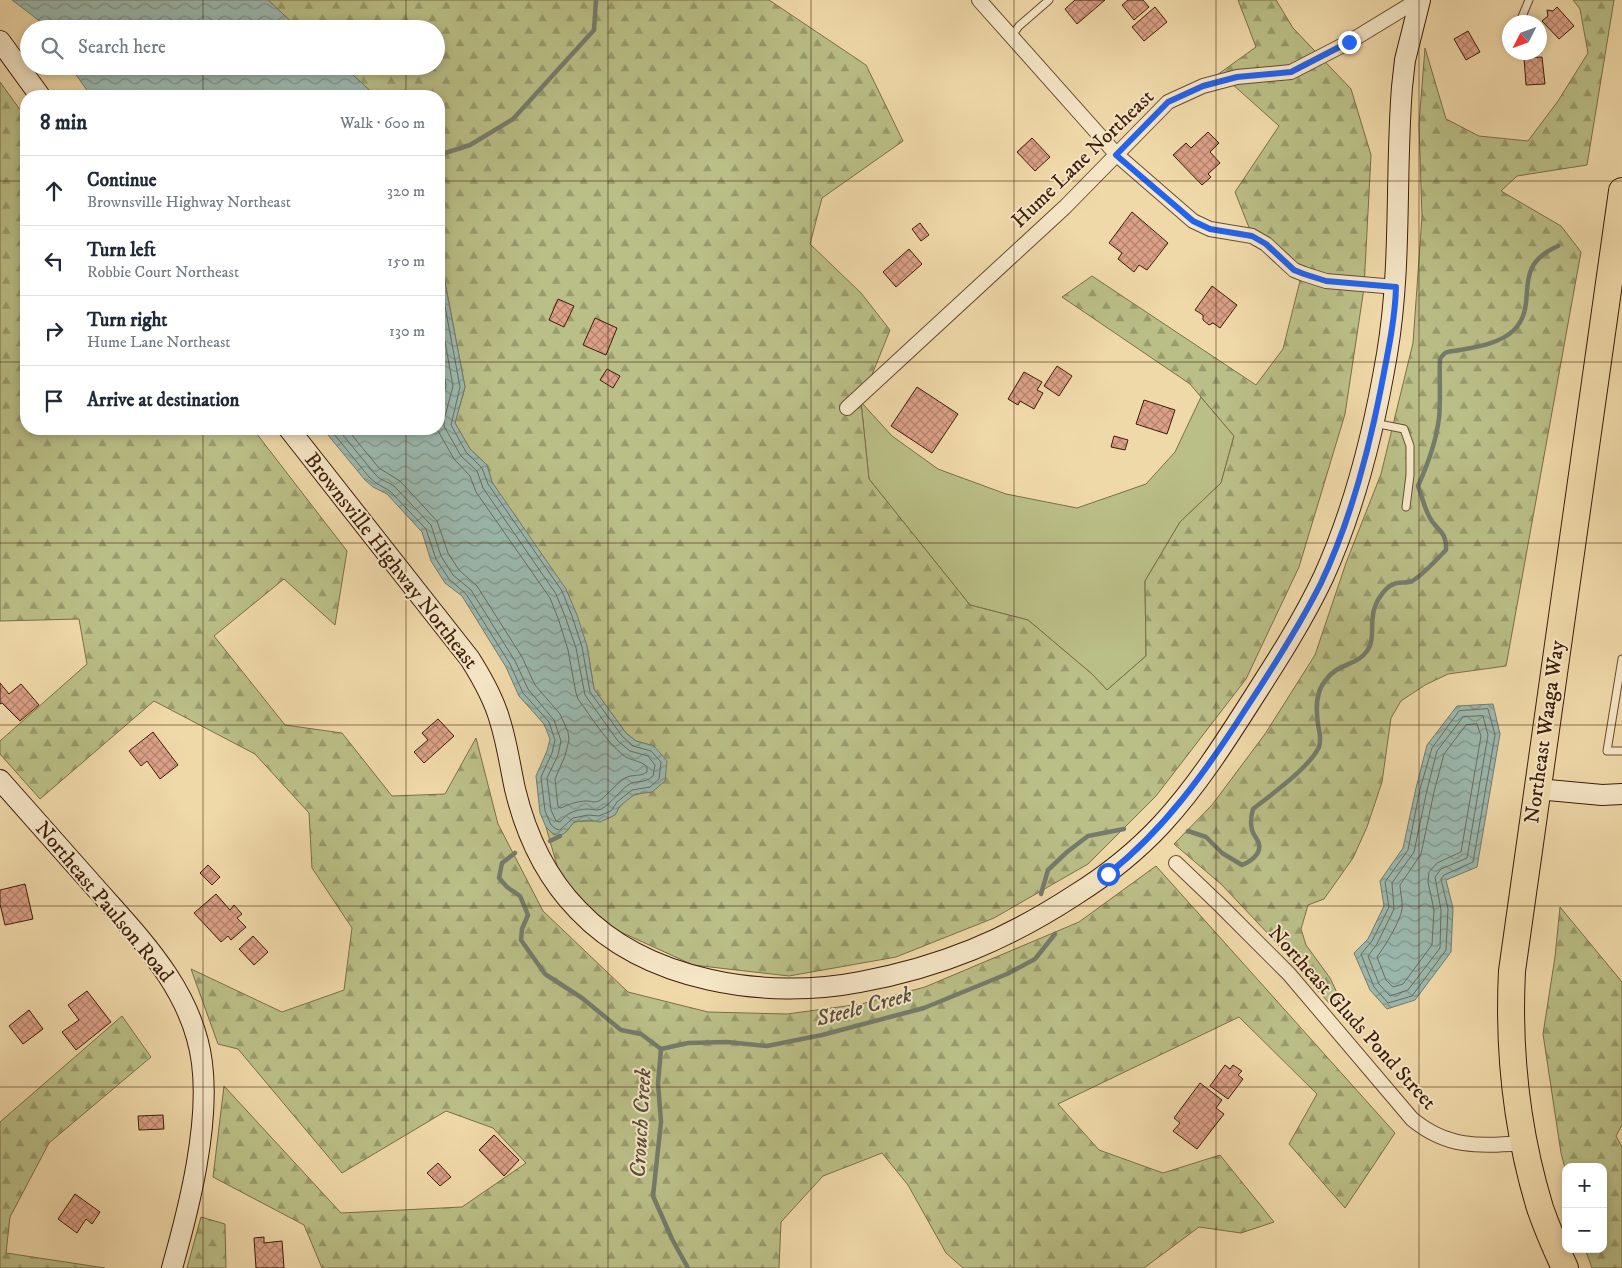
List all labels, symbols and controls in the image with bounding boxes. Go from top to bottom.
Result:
north arrow [1502,15,1547,60]
search box [20,20,445,75]
route end [1338,31,1361,54]
icon: search [38,34,66,62]
text: Search here [78,36,166,59]
street label: Hume Lane Northeast [1006,84,1160,234]
text: 8 min [40,110,87,136]
text: Walk · 600 m [340,113,425,133]
text: Continue [87,169,157,192]
icon: ahead [40,177,68,205]
text: 320 m [387,181,425,201]
text: Brownsville Highway Northeast [87,192,291,212]
text: Turn left [87,239,156,262]
icon: left [40,247,68,275]
text: 150 m [387,251,425,271]
text: Robbie Court Northeast [87,262,239,282]
text: Turn right [87,309,167,332]
icon: right [40,317,68,345]
text: 130 m [389,321,425,341]
text: Hume Lane Northeast [87,332,230,352]
icon: arrive [40,387,68,415]
text: Arrive at destination [87,389,239,412]
street label: Brownsville Highway Northeast [298,448,484,675]
street label: Northeast Waaga Way [1519,638,1571,825]
street label: Northeast Paulson Road [29,816,179,988]
route start [1097,863,1120,886]
street label: Northeast Gluds Pond Street [1262,921,1442,1116]
water label: Steele Creek [812,981,915,1033]
water label: Crouch Creek [625,1067,657,1179]
map controls [1562,1163,1607,1253]
button: + [1562,1163,1607,1208]
button: − [1562,1208,1607,1253]

